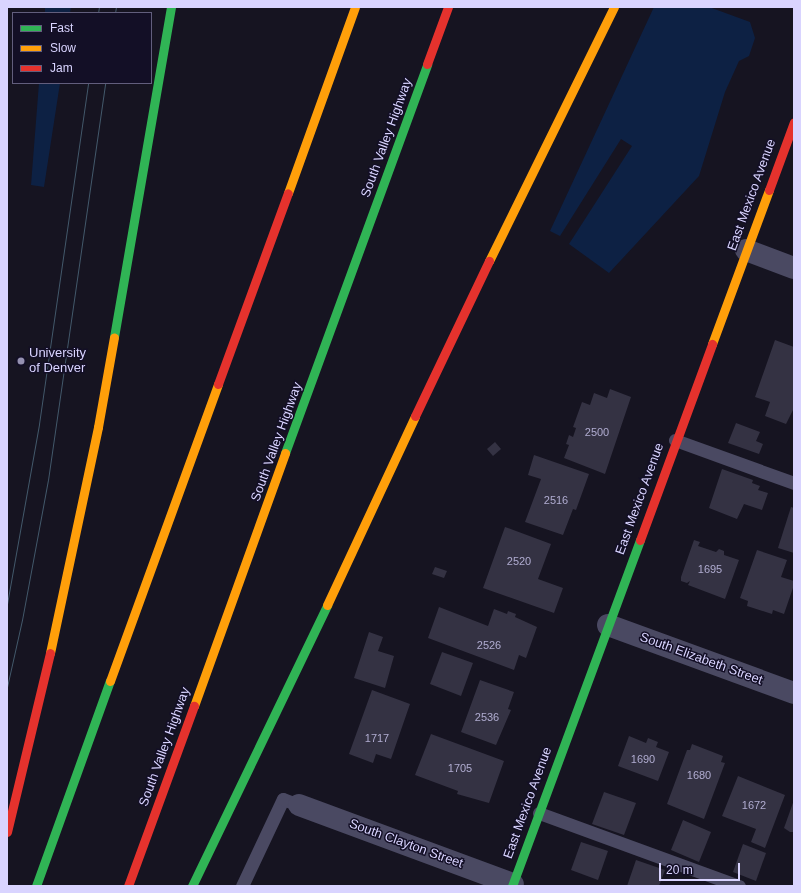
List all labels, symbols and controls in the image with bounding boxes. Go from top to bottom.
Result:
legend [12,12,152,84]
text: Fast [50,21,73,35]
text: Slow [50,41,76,55]
text: Jam [50,61,73,75]
street label: South Valley Highway [358,76,416,200]
street label: East Mexico Avenue [724,137,780,253]
place label: University of Denver [29,346,86,377]
marker: University of Denver [16,356,26,366]
street label: South Valley Highway [248,380,306,504]
house number: 2500 [585,425,609,439]
street label: East Mexico Avenue [612,441,668,557]
house number: 2516 [544,493,568,507]
house number: 2520 [507,554,531,568]
house number: 1695 [698,562,722,576]
street label: South Elizabeth Street [638,630,764,688]
house number: 2526 [477,638,501,652]
street label: South Valley Highway [136,685,194,809]
house number: 2536 [475,710,499,724]
house number: 1717 [365,731,389,745]
street label: East Mexico Avenue [500,745,556,861]
house number: 1690 [631,752,655,766]
house number: 1705 [448,761,472,775]
house number: 1680 [687,768,711,782]
house number: 1672 [742,798,766,812]
street label: South Clayton Street [347,816,465,872]
scale bar [661,855,742,881]
text: 20 m [666,863,693,877]

